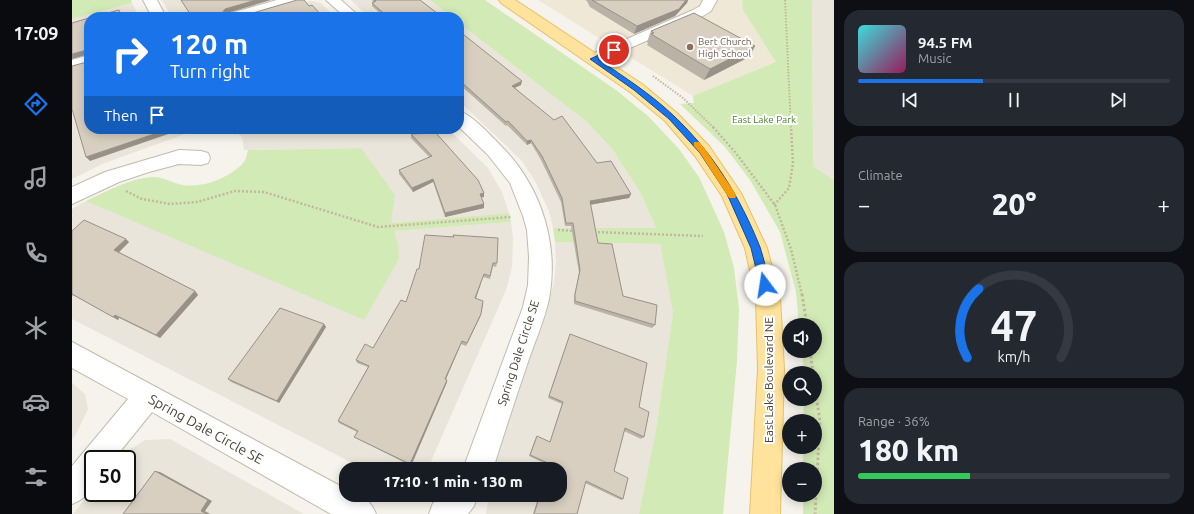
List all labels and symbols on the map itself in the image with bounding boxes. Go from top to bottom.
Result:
pin [597,33,631,67]
place label: Bert Church High School [698,36,752,59]
marker: Bert Church High School [685,42,695,52]
park label: East Lake Park [732,114,796,125]
position arrow [744,264,786,306]
street label: Spring Dale Circle SE [495,298,541,407]
street label: East Lake Boulevard NE [762,317,775,443]
street label: Spring Dale Circle SE [146,391,266,467]
speed limit sign: 50 [84,450,136,502]

